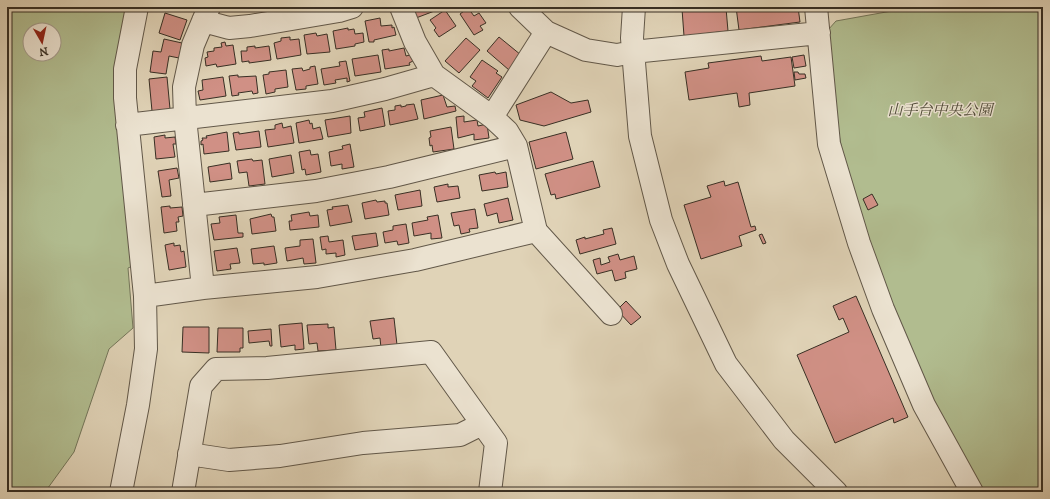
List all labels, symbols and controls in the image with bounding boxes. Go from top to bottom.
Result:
north arrow [22,22,62,62]
text: N [38,43,49,59]
park label: 山手台中央公園 [887,101,995,120]

